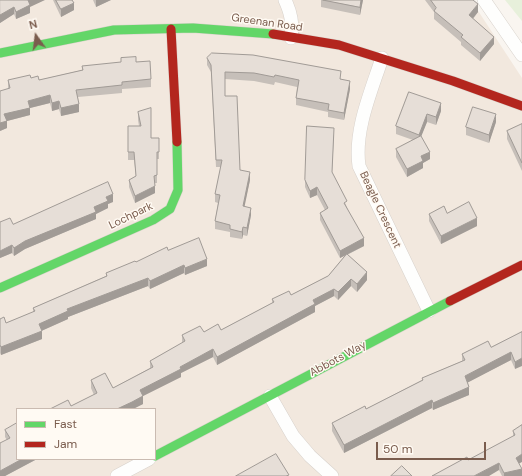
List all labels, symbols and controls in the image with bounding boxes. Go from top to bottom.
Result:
street label: Greenan Road [231,11,303,35]
north arrow [16,16,56,56]
text: N [28,17,39,32]
street label: Beagle Crescent [356,169,404,251]
street label: Lochpark [107,200,155,232]
street label: Abbots Way [307,339,369,379]
legend [16,408,156,460]
text: Fast [54,416,77,432]
scale bar [378,434,488,460]
text: Jam [54,436,77,452]
text: 50 m [383,441,412,457]

